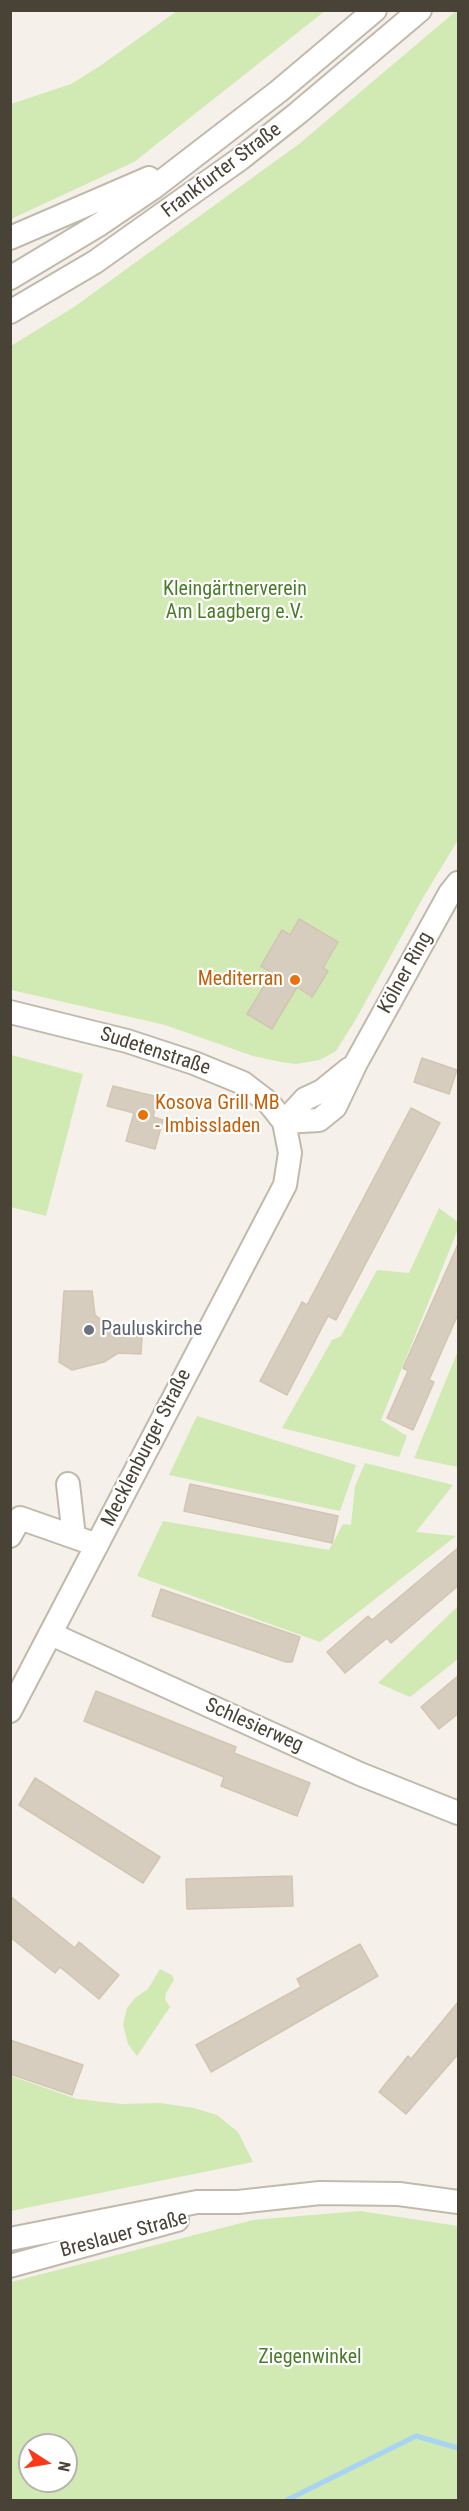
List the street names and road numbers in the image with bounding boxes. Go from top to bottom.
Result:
street label: Frankfurter Straße [158,118,286,224]
street label: Kölner Ring [374,928,438,1018]
street label: Sudetenstraße [97,1023,213,1081]
street label: Mecklenburger Straße [97,1365,197,1531]
street label: Schlesierweg [201,1694,307,1758]
street label: Breslauer Straße [58,2207,190,2263]

